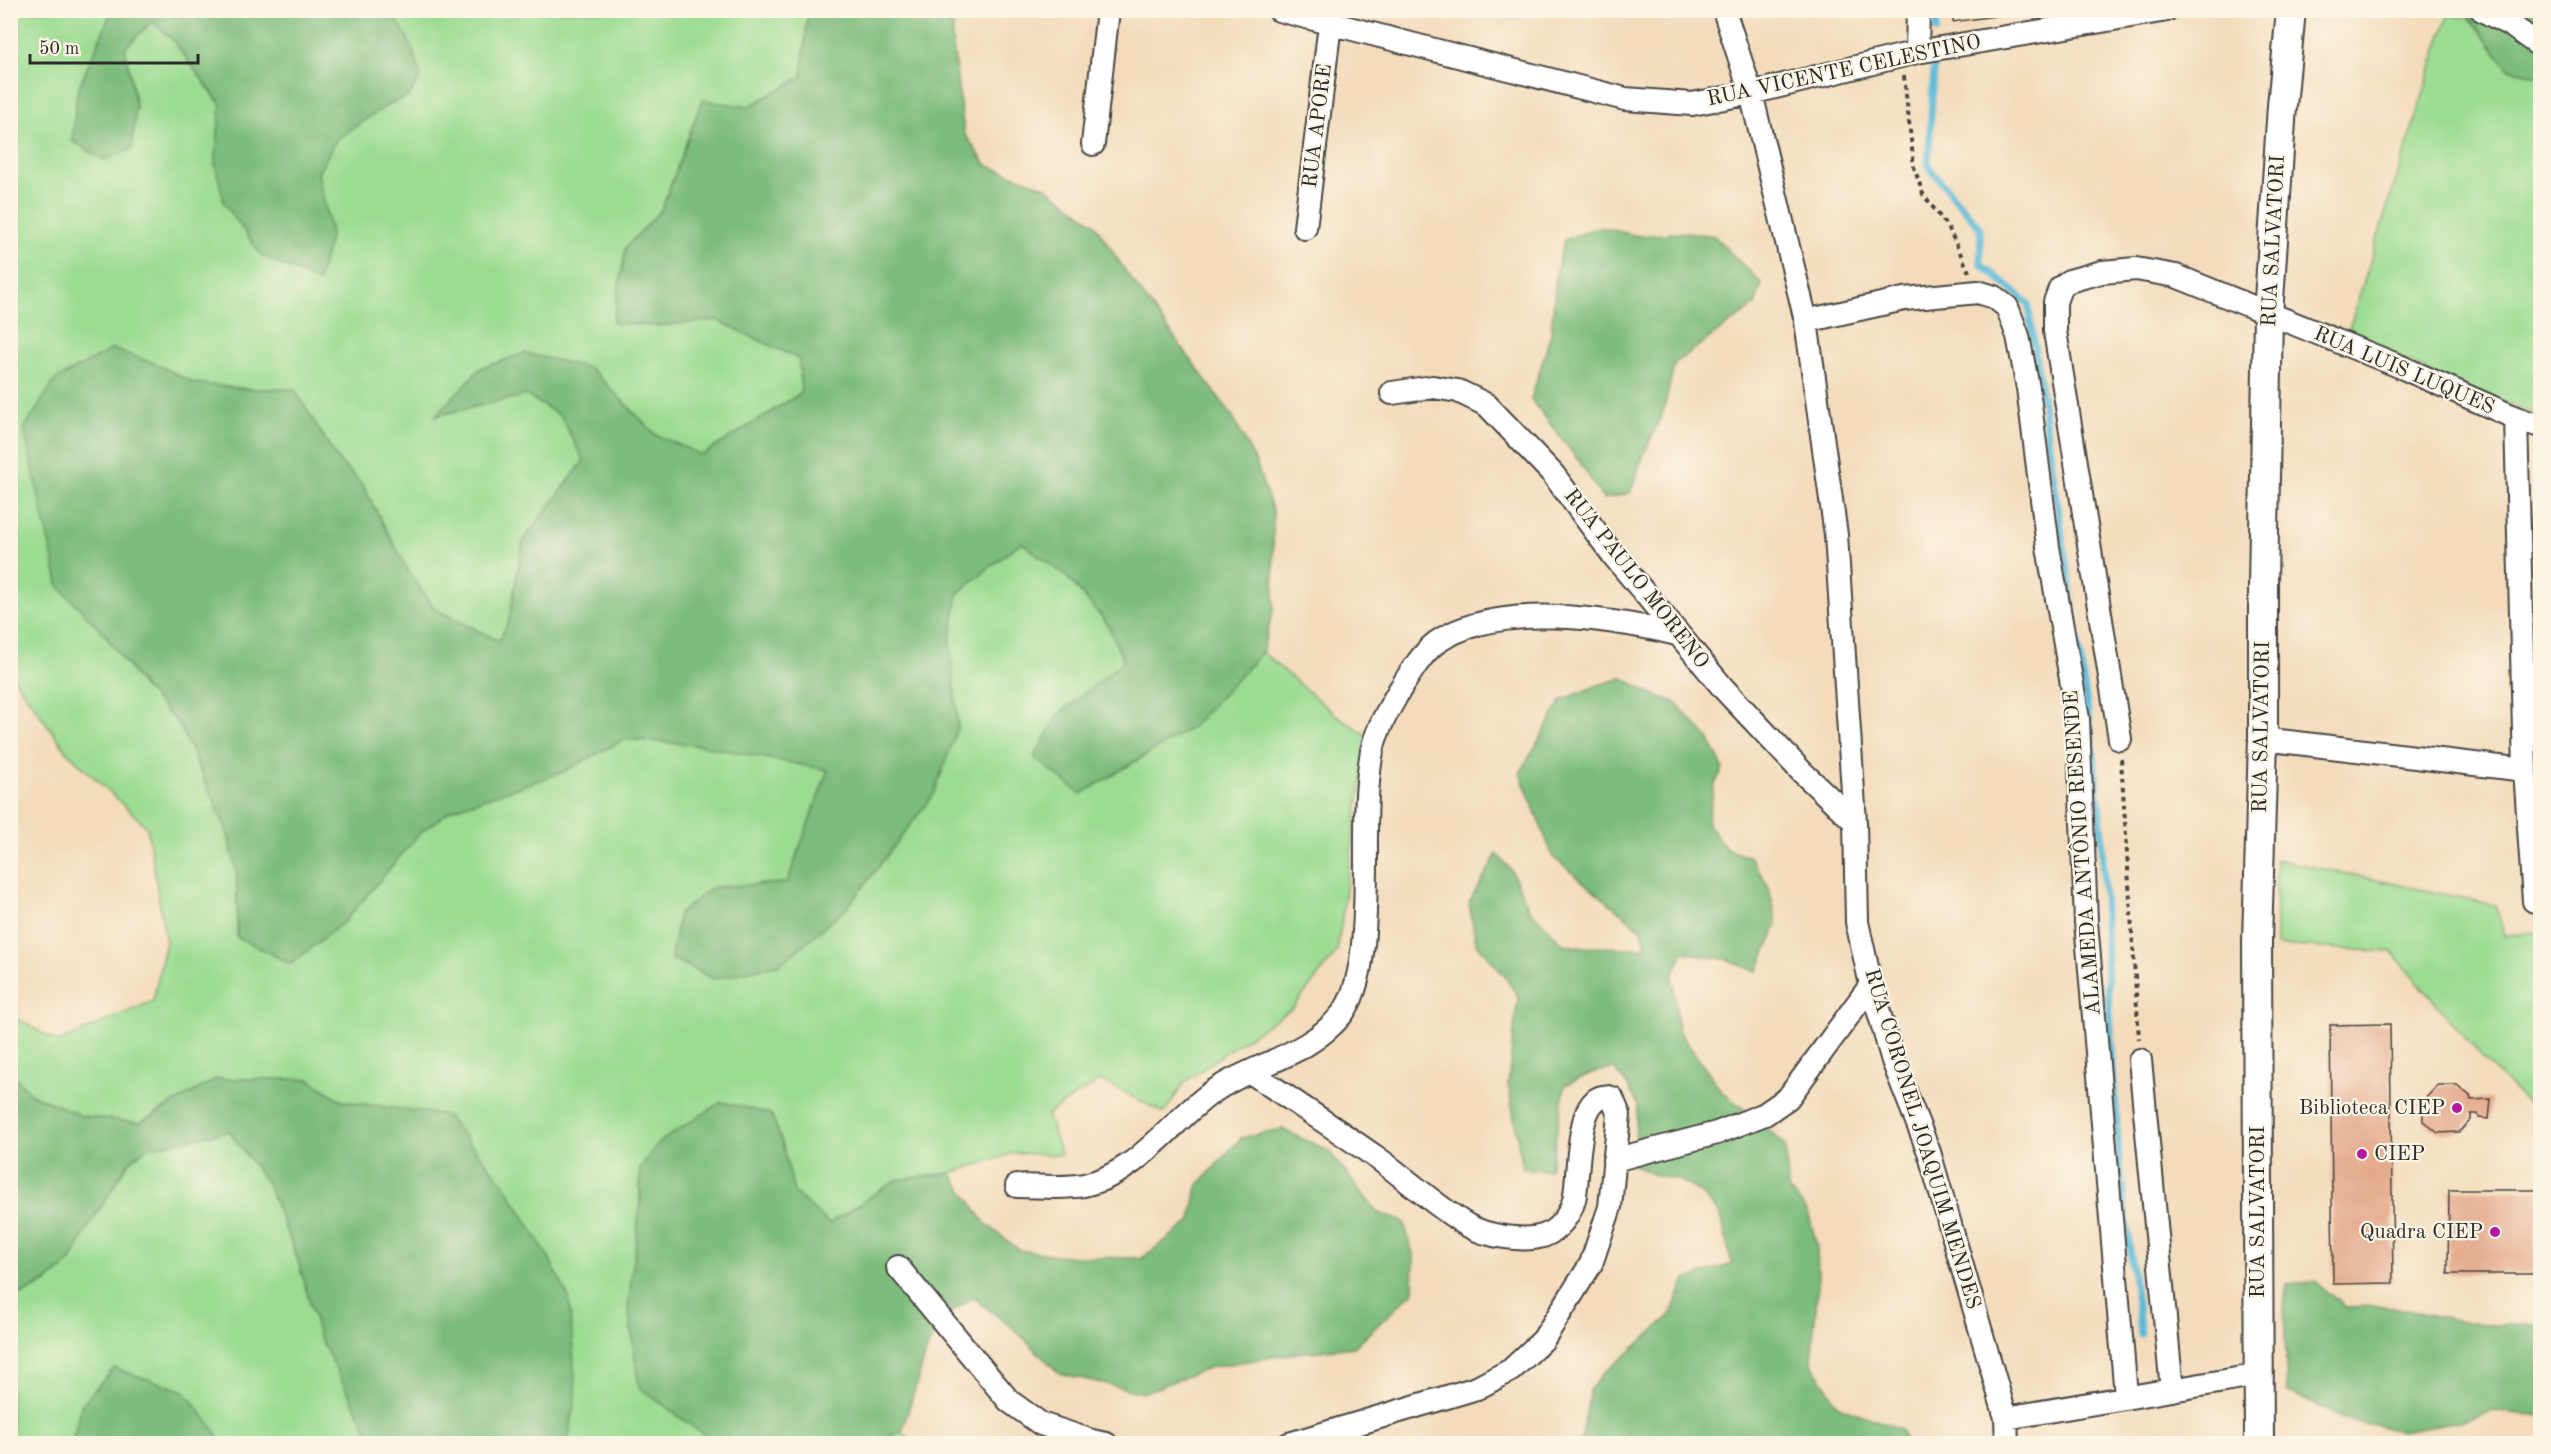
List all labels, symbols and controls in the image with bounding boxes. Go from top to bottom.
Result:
scale bar [30,27,198,65]
street label: RUA VICENTE CELESTINO [1705,32,1983,110]
text: 50 m [39,40,79,58]
street label: RUA APORE [1300,63,1336,189]
street label: RUA SALVATORI [2259,154,2289,328]
street label: RUA LUIS LUQUES [2311,323,2497,419]
street label: RUA PAULO MORENO [1560,485,1712,673]
street label: RUA SALVATORI [2250,641,2274,813]
street label: ALAMEDA ANTÔNIO RESENDE [2057,690,2105,1017]
street label: RUA CORONEL JOAQUIM MENDES [1860,966,1984,1312]
place label: Biblioteca CIEP [2299,1098,2445,1119]
marker: Biblioteca CIEP [2450,1101,2464,1115]
street label: RUA SALVATORI [2248,1126,2269,1298]
place label: CIEP [2374,1144,2425,1165]
marker: CIEP [2355,1147,2369,1161]
place label: Quadra CIEP [2360,1222,2483,1243]
marker: Quadra CIEP [2488,1225,2502,1239]

